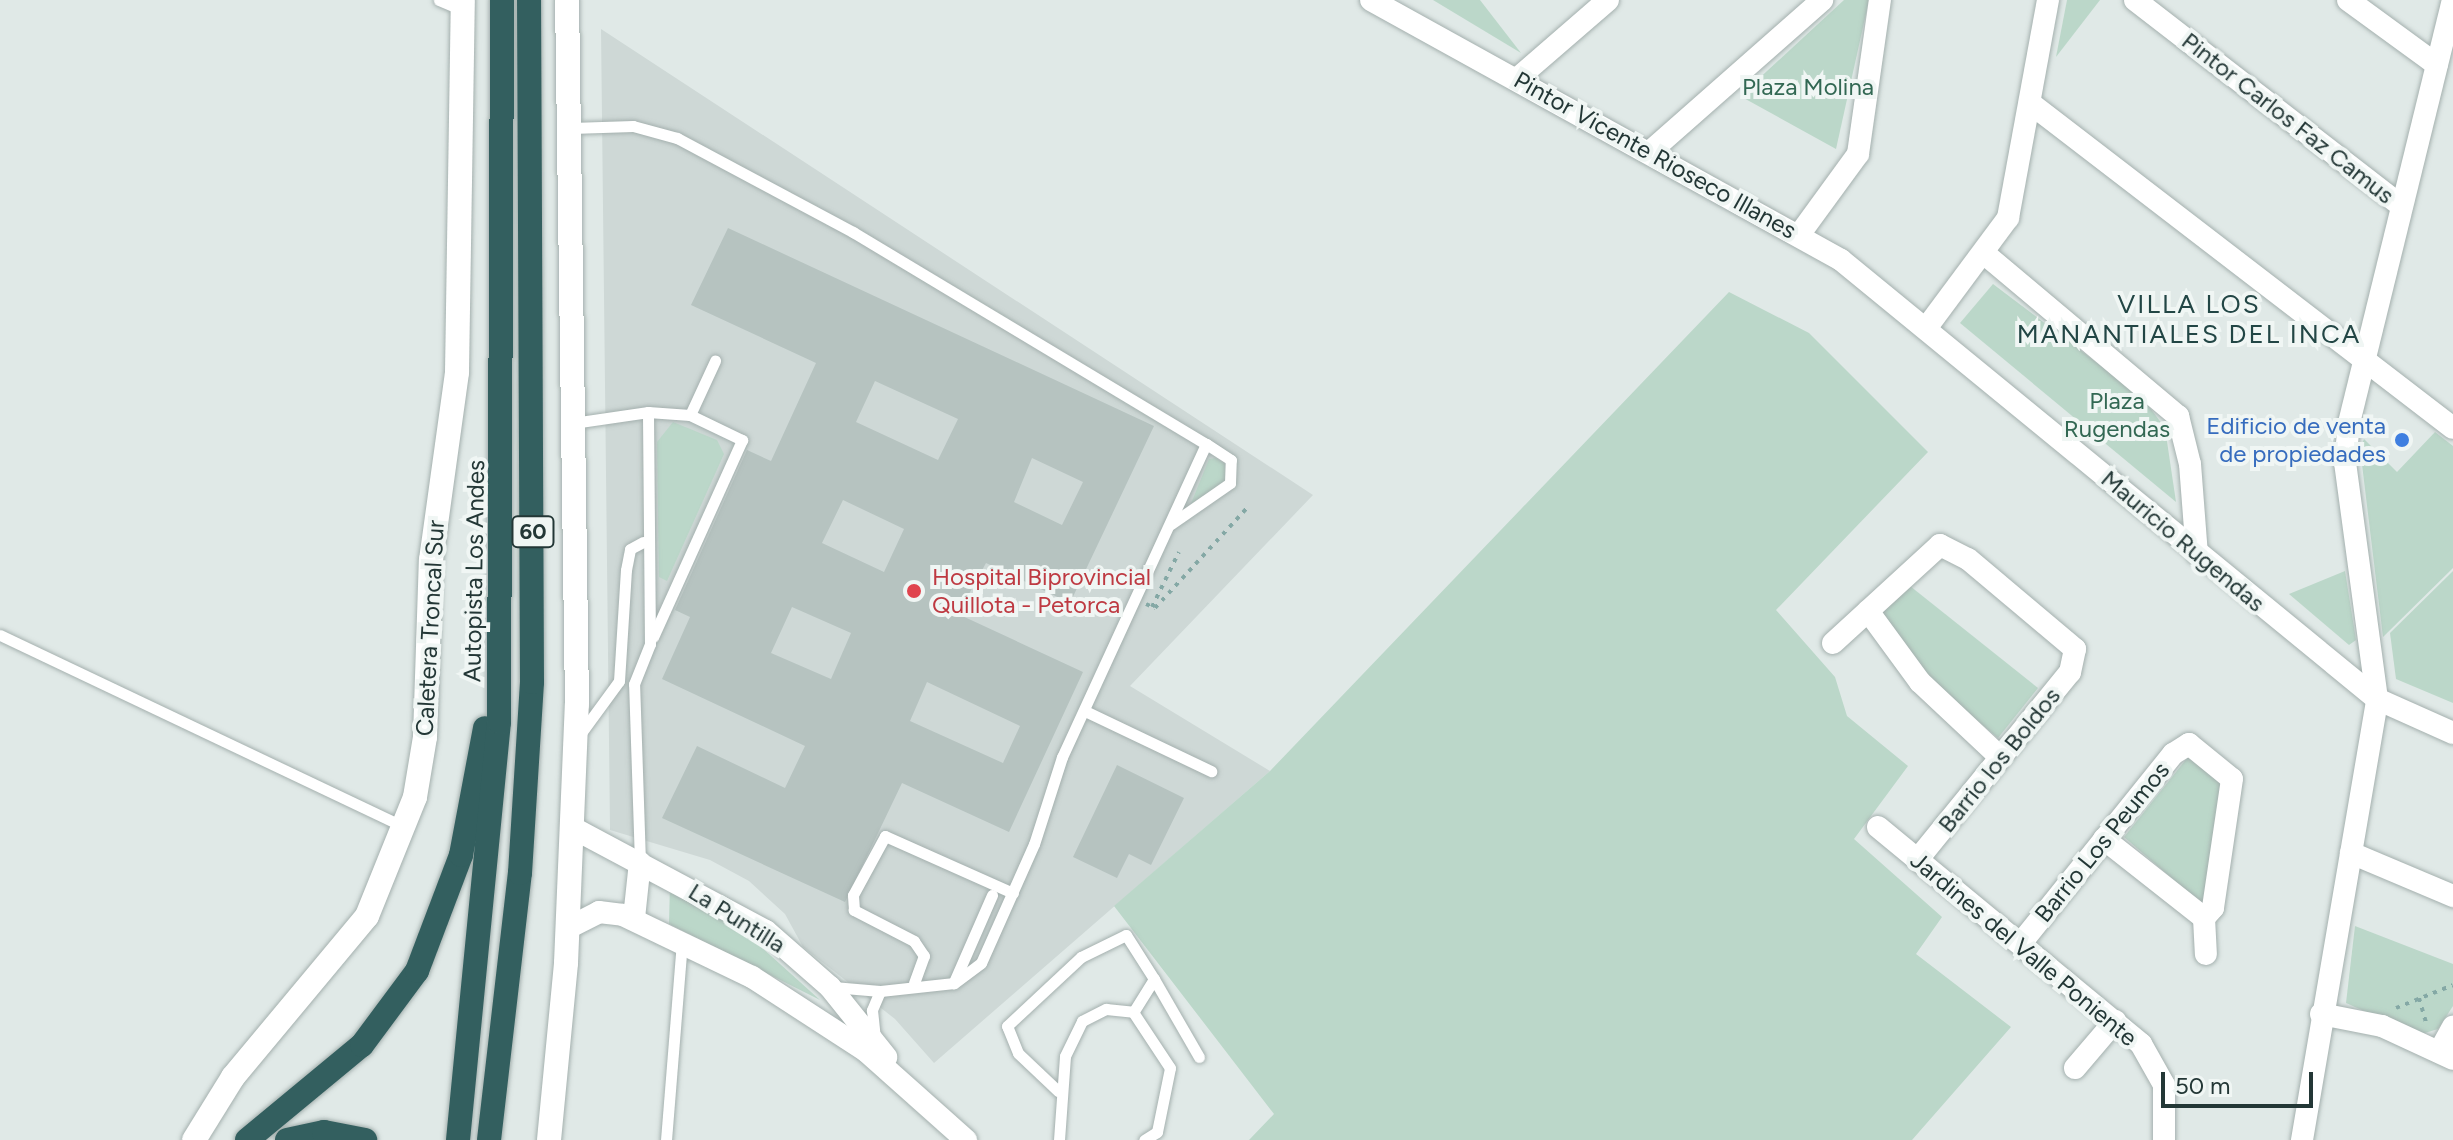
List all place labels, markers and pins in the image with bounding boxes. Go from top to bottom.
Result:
place label: Edificio de venta de propiedades [2206,412,2386,468]
marker: Edificio de venta de propiedades [2393,431,2411,449]
place label: Hospital Biprovincial Quillota - Petorca [932,563,1151,619]
marker: Hospital Biprovincial Quillota - Petorca [903,580,925,602]

